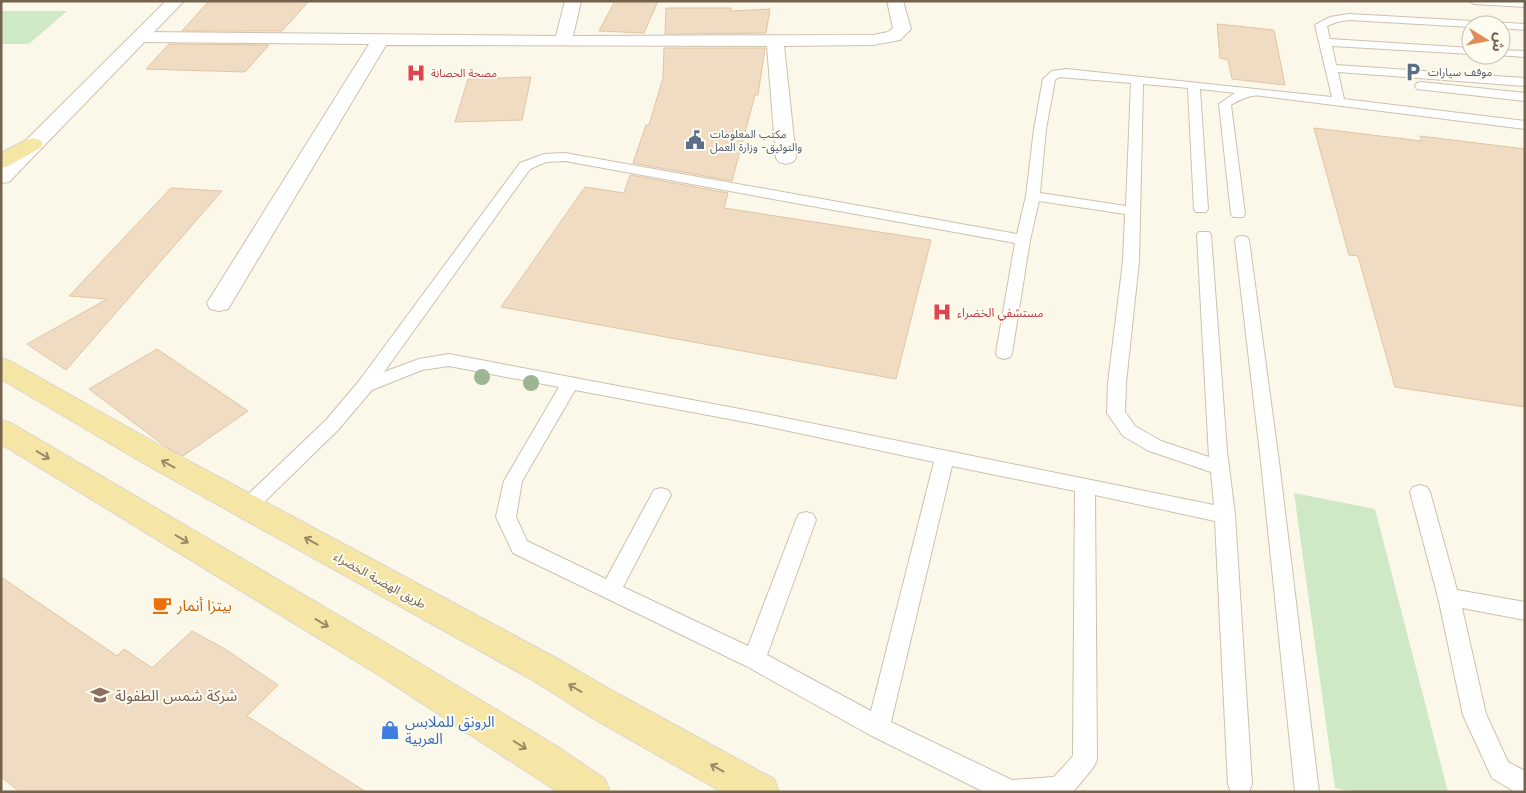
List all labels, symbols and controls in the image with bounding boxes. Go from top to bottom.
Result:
north arrow [1461,15,1511,65]
text: ش [1489,31,1509,53]
parking icon: موقف سيارات [1402,61,1424,83]
hospital icon: مصحة الحصانة [405,62,427,84]
place label: موقف سيارات [1428,65,1493,79]
place label: مصحة الحصانة [431,66,497,80]
place label: مكتب المعلومات والتوثيق- وزارة العمل [710,127,802,154]
public building icon: مكتب المعلومات والتوثيق- وزارة العمل [684,129,706,151]
hospital icon: مستشفي الخضراء [931,301,953,323]
place label: مستشفي الخضراء [957,305,1044,322]
one-way arrow [36,451,50,461]
one-way arrow [162,458,176,468]
one-way arrow [175,535,189,545]
one-way arrow [304,536,319,546]
street label: طريق الهضبة الخضراء [331,548,429,612]
cafe icon: بيتزا أنمار [151,594,173,616]
place label: بيتزا أنمار [176,596,232,615]
one-way arrow [314,618,328,628]
one-way arrow [569,683,583,693]
school or university icon: شركة شمس الطفولة [89,684,111,706]
place label: شركة شمس الطفولة [115,686,238,705]
place label: الرونق للملابس العربية [405,712,495,748]
shop icon: الرونق للملابس العربية [379,719,401,741]
one-way arrow [512,740,526,750]
one-way arrow [710,763,724,773]

